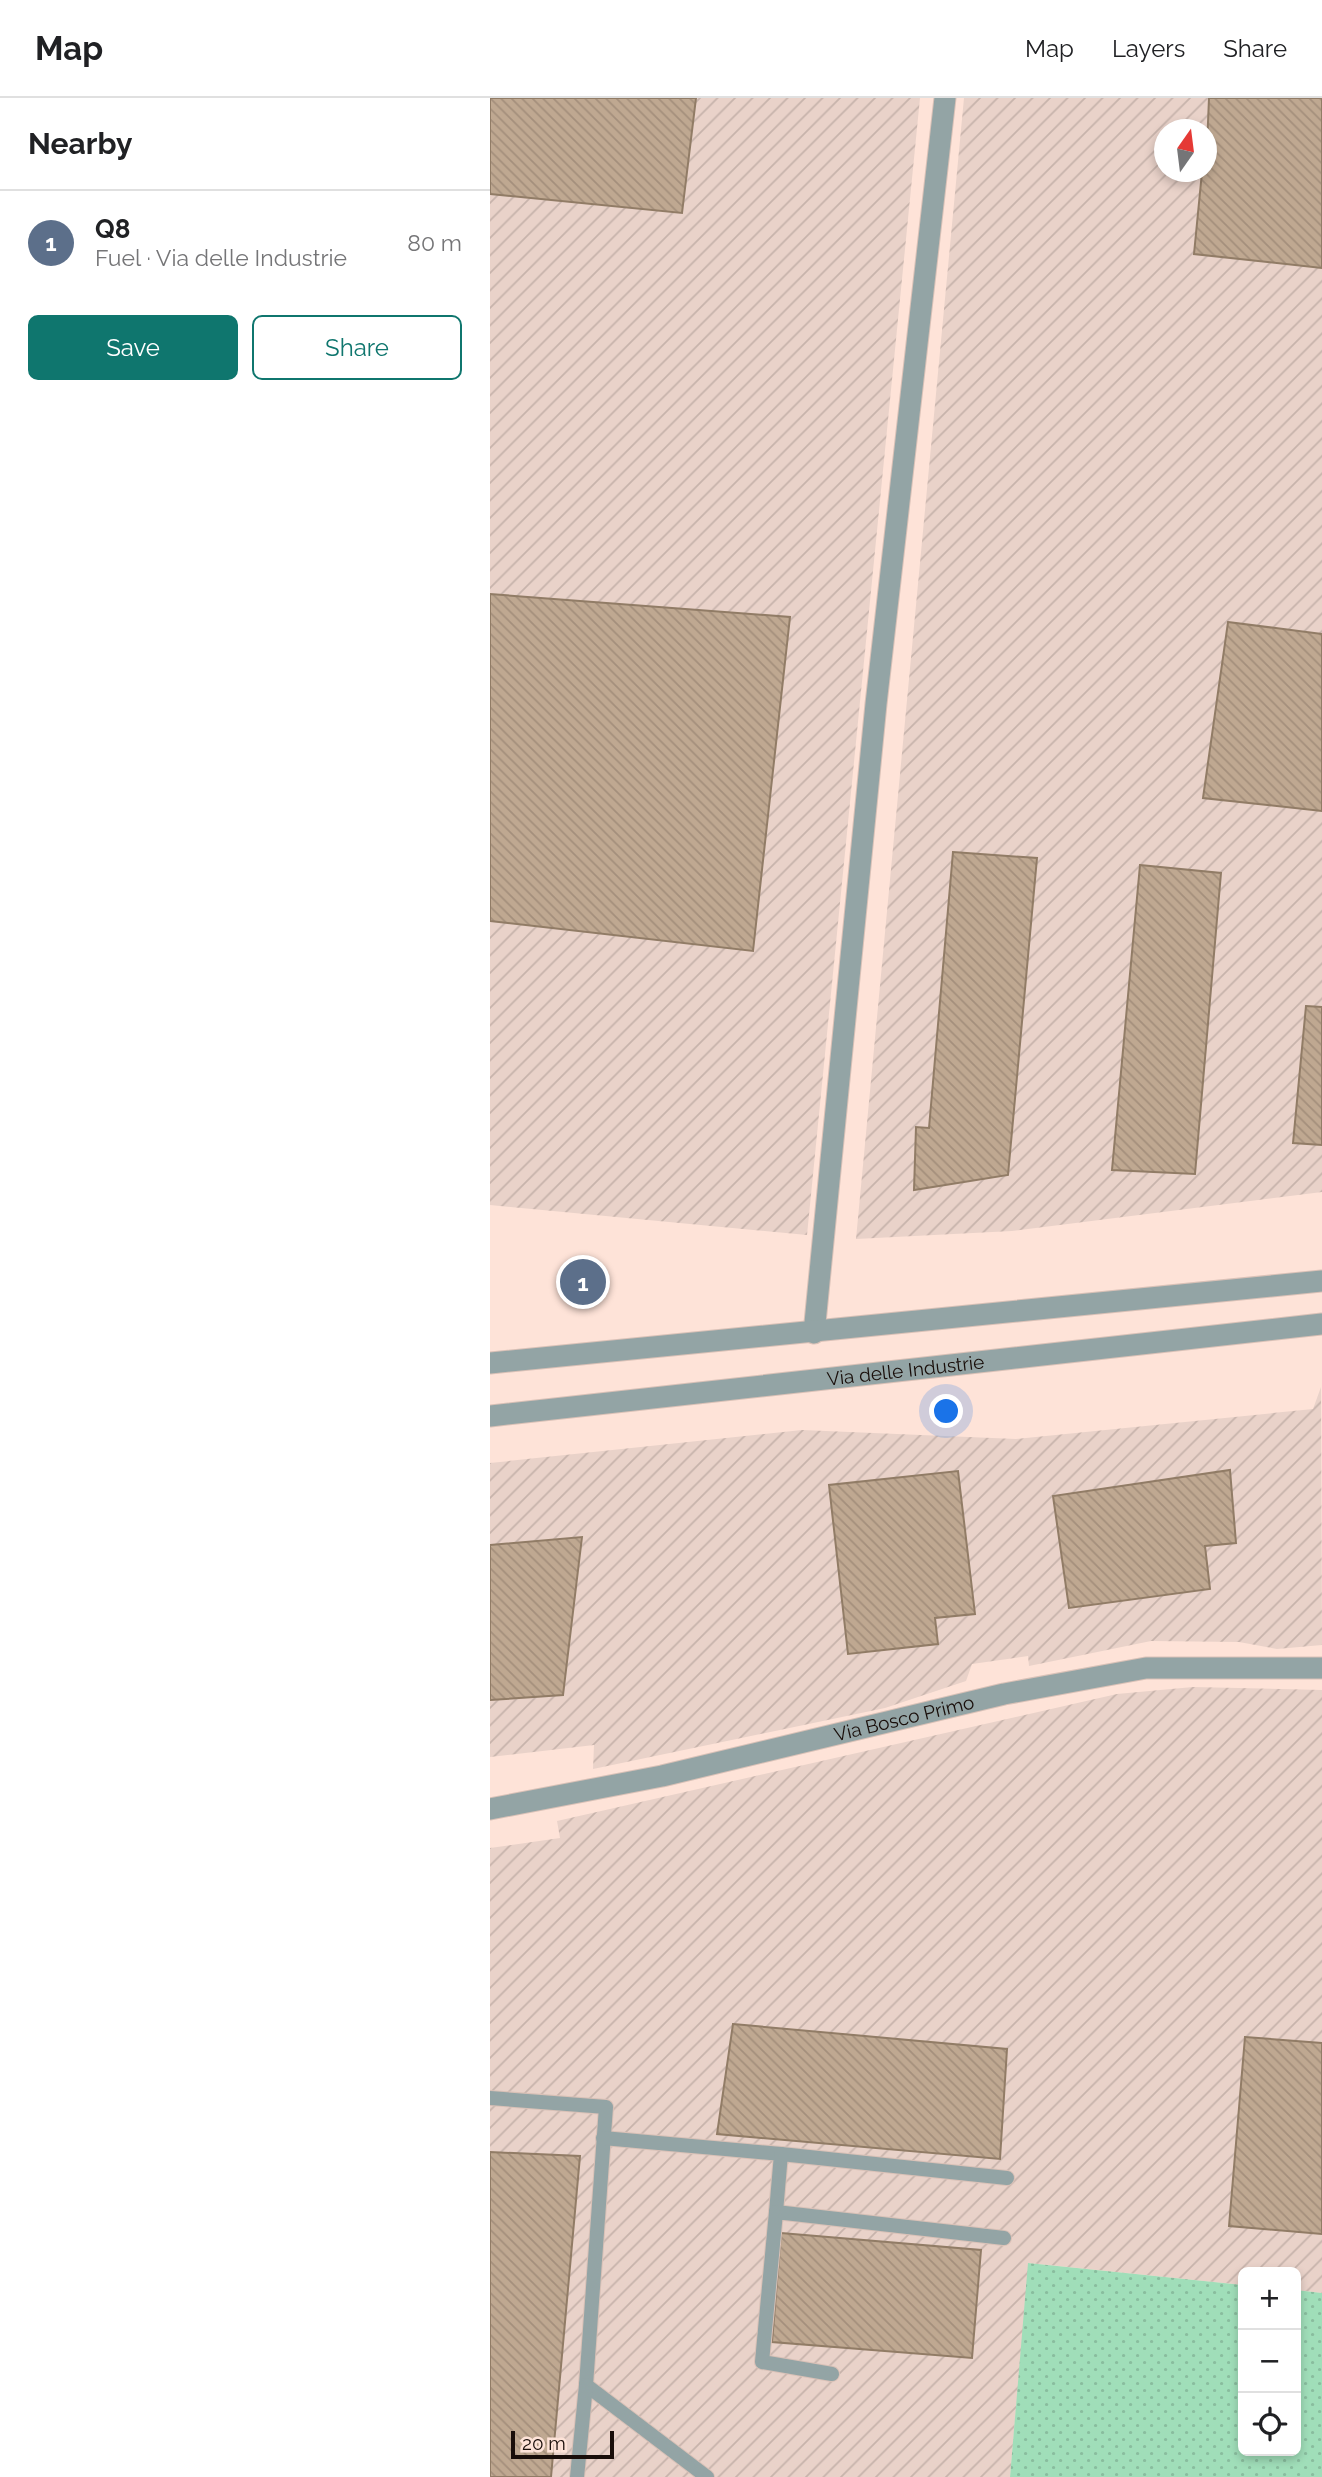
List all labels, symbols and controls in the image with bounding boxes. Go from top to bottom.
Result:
text: Map [35,29,103,68]
text: Map [1025,34,1074,63]
text: Layers [1112,34,1185,63]
text: Share [1223,34,1287,63]
north arrow [1154,119,1217,182]
text: Nearby [28,126,132,161]
text: Q8 [95,214,130,244]
text: 1 [45,229,57,256]
text: 80 m [407,229,462,256]
text: Fuel · Via delle Industrie [95,244,347,271]
button: Save [28,315,238,380]
button: Share [252,315,462,380]
pin: 1 [560,1256,606,1308]
street label: Via delle Industrie [826,1350,985,1390]
your location [929,1394,963,1428]
street label: Via Bosco Primo [832,1691,976,1745]
map controls [1238,2267,1301,2456]
button: + [1238,2267,1301,2330]
button: − [1238,2330,1301,2393]
button: locate [1238,2393,1301,2456]
scale bar [511,2428,614,2460]
text: 20 m [522,2432,566,2454]

